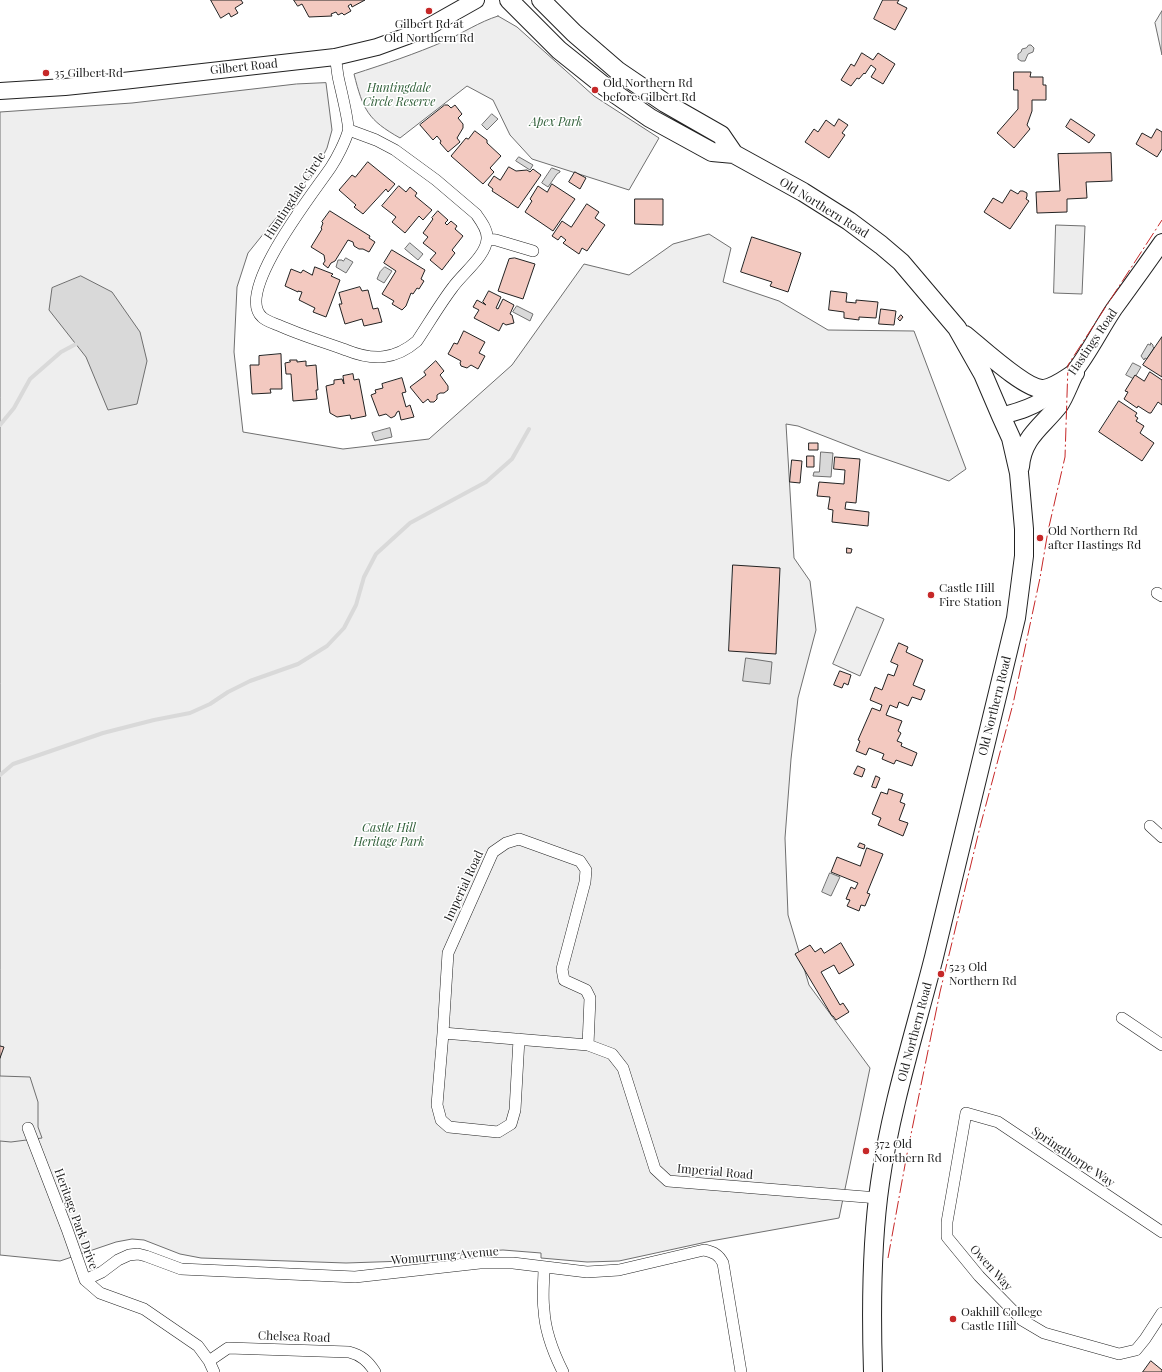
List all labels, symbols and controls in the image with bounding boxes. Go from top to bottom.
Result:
marker: Gilbert Rd at Old Northern Rd [424,6,434,16]
place label: Gilbert Rd at Old Northern Rd [384,17,474,45]
street label: Gilbert Road [209,56,279,78]
place label: 35 Gilbert Rd [54,66,123,80]
marker: 35 Gilbert Rd [41,68,51,78]
place label: Old Northern Rd before Gilbert Rd [603,76,696,104]
park label: Huntingdale Circle Reserve [363,81,435,109]
marker: Old Northern Rd before Gilbert Rd [590,85,600,95]
park label: Apex Park [530,115,582,129]
street label: Huntingdale Circle [261,150,329,242]
street label: Old Northern Road [777,175,871,241]
street label: Hastings Road [1065,306,1121,378]
place label: Old Northern Rd after Hastings Rd [1048,524,1141,552]
marker: Old Northern Rd after Hastings Rd [1035,533,1045,543]
place label: Castle Hill Fire Station [939,581,1002,609]
marker: Castle Hill Fire Station [926,590,936,600]
street label: Old Northern Road [976,655,1014,757]
park label: Castle Hill Heritage Park [353,821,425,849]
street label: Imperial Road [441,848,487,924]
place label: 523 Old Northern Rd [949,960,1017,988]
marker: 523 Old Northern Rd [936,969,946,979]
street label: Old Northern Road [895,981,935,1083]
street label: Springthorpe Way [1029,1124,1117,1190]
place label: 372 Old Northern Rd [874,1137,942,1165]
marker: 372 Old Northern Rd [861,1146,871,1156]
street label: Imperial Road [676,1162,754,1182]
street label: Heritage Park Drive [51,1167,101,1271]
street label: Owen Way [967,1242,1015,1294]
street label: Womurrung Avenue [391,1244,499,1268]
place label: Oakhill College Castle Hill [961,1305,1042,1333]
marker: Oakhill College Castle Hill [948,1314,958,1324]
street label: Chelsea Road [258,1329,330,1345]

